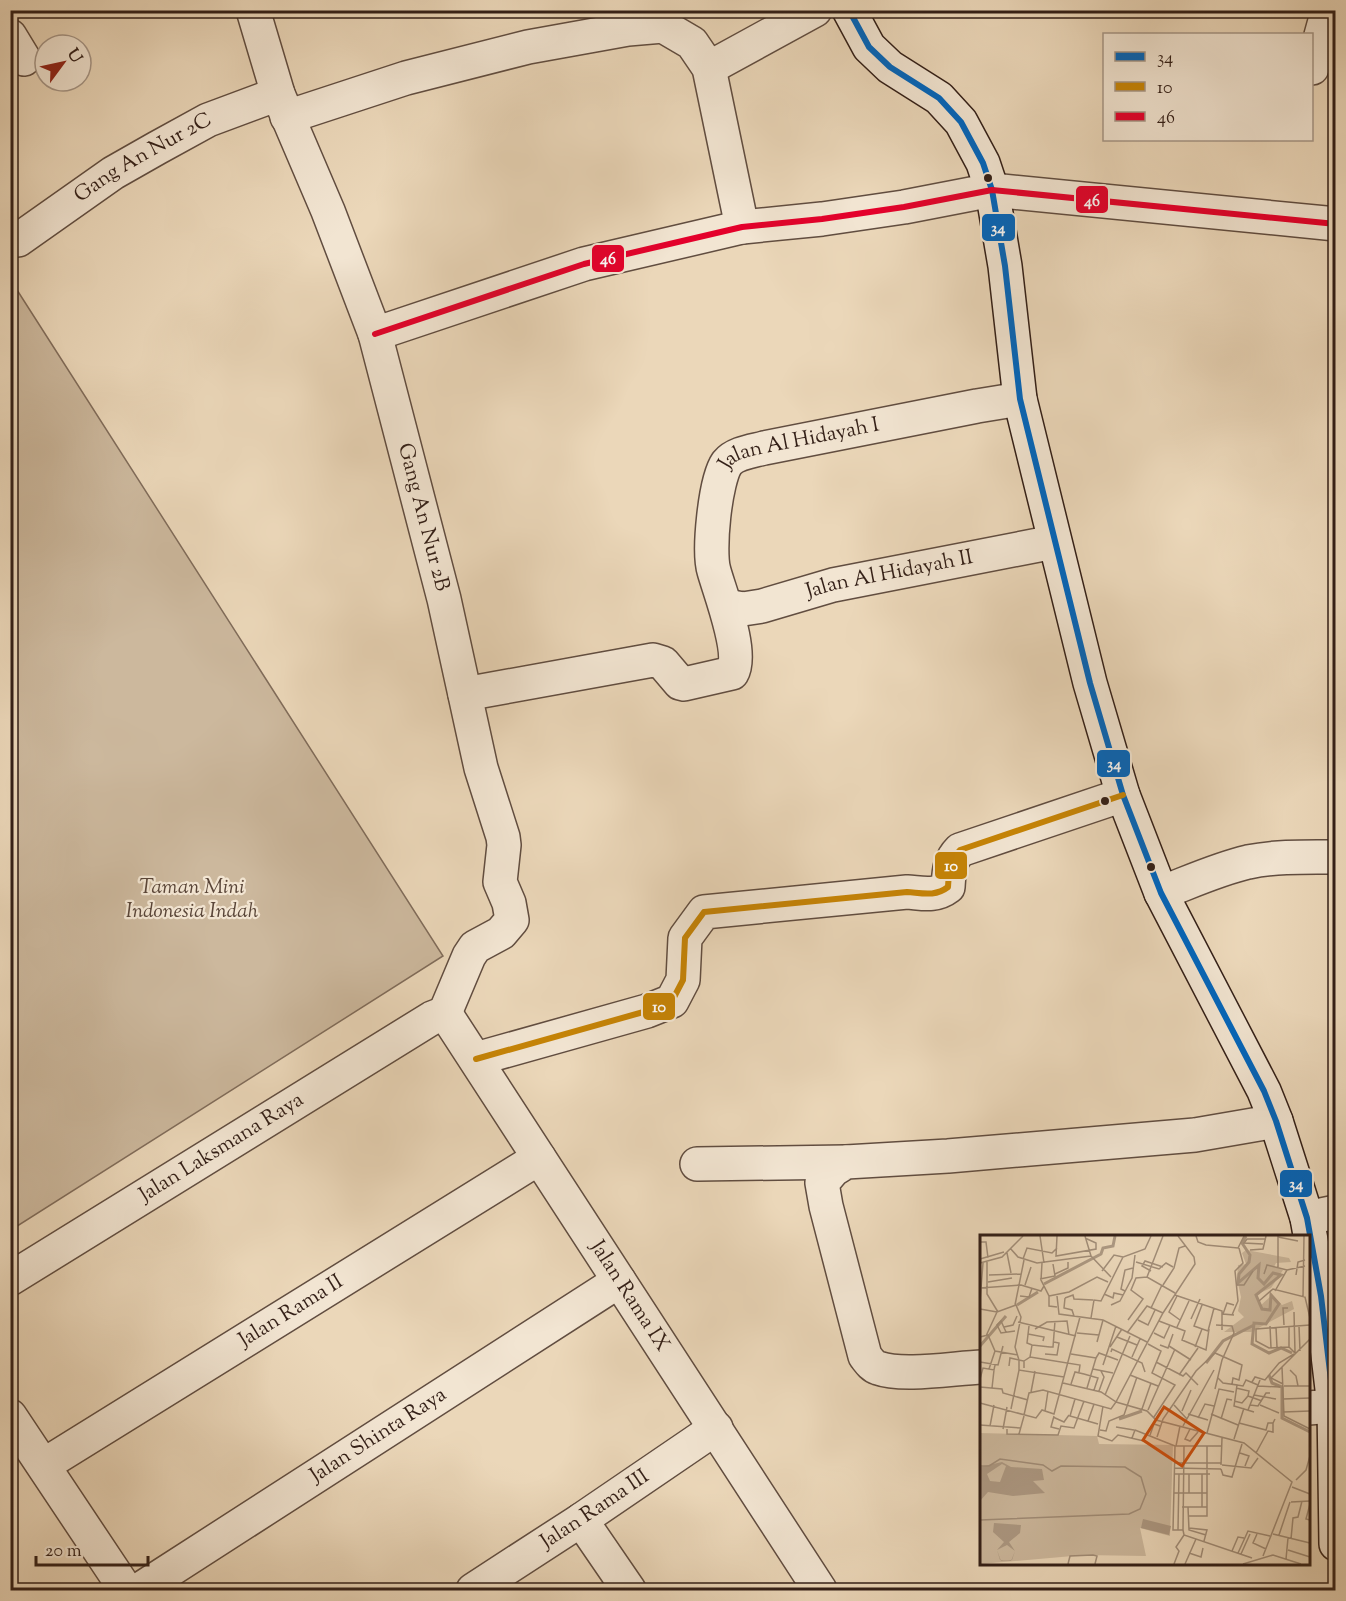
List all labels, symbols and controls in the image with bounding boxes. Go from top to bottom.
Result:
north arrow [33,33,93,93]
legend [1103,33,1313,141]
text: U [60,44,87,69]
text: 34 [1157,46,1173,72]
text: 10 [1157,76,1172,102]
street label: Gang An Nur 2C [68,106,218,211]
text: 46 [1157,106,1175,132]
unlabelled marker [982,172,994,184]
line badge: 46 [1075,185,1109,214]
text: 46 [1083,191,1100,214]
line badge: 34 [981,213,1016,242]
text: 34 [991,218,1005,241]
line badge: 46 [591,244,625,273]
text: 46 [599,249,616,272]
street label: Jalan Al Hidayah I [711,411,882,476]
street label: Gang An Nur 2B [389,440,456,595]
street label: Jalan Al Hidayah II [801,543,976,607]
line badge: 34 [1096,749,1131,778]
text: 34 [1107,754,1121,777]
unlabelled marker [1099,795,1111,807]
line badge: 10 [934,851,968,880]
text: 10 [944,856,958,879]
unlabelled marker [1145,861,1157,873]
park label: Taman Mini Indonesia Indah [126,873,258,927]
line badge: 10 [642,992,676,1021]
text: 10 [652,997,666,1020]
street label: Jalan Laksmana Raya [133,1086,310,1211]
line badge: 34 [1279,1169,1313,1198]
text: 34 [1289,1174,1303,1197]
street label: Jalan Rama IX [581,1234,676,1358]
inset map [980,1235,1310,1565]
street label: Jalan Rama II [232,1268,350,1356]
street label: Jalan Shinta Raya [304,1380,453,1491]
street label: Jalan Rama III [534,1463,656,1558]
scale bar [36,1529,148,1567]
text: 20 m [45,1539,82,1565]

